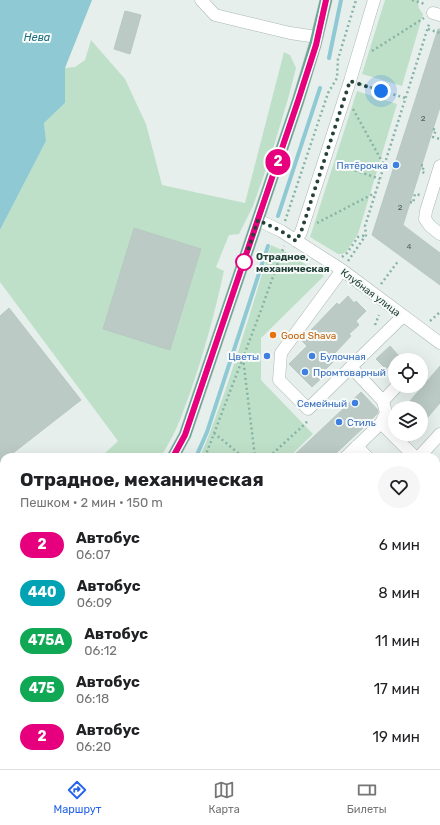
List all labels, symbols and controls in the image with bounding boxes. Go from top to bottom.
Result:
water label: Нева [24,31,51,44]
your location [371,81,391,101]
house number: 2 [421,114,426,123]
line badge: 2 [265,149,291,175]
text: 2 [273,153,283,170]
place label: Пятёрочка [337,160,388,172]
marker: Пятёрочка [391,160,401,170]
house number: 2 [398,203,403,212]
house number: 4 [407,242,412,251]
place label: Отрадное, механическая [256,251,330,275]
marker: Отрадное, механическая [235,253,253,271]
street label: Клубная улица [338,266,403,319]
marker: Good Shava [268,330,278,340]
place label: Good Shava [281,330,336,342]
place label: Цветы [228,351,259,363]
marker: Цветы [262,351,272,361]
marker: Булочная [307,351,317,361]
place label: Булочная [320,351,366,363]
map controls [388,353,428,441]
button: locate [388,353,428,393]
marker: Промтоварный [300,367,310,377]
place label: Промтоварный [313,367,386,379]
place label: Семейный [297,398,347,410]
marker: Семейный [350,398,360,408]
button: layers [388,401,428,441]
marker: Стиль [334,417,344,427]
place label: Стиль [347,417,376,429]
button: heart [378,466,420,508]
text: Отрадное, механическая [20,468,264,491]
text: Пешком · 2 мин · 150 m [20,495,163,510]
text: Автобус [76,529,140,547]
text: 2 [37,536,47,553]
text: 6 мин [379,536,420,554]
text: 06:07 [76,547,110,562]
text: Автобус [77,577,141,595]
text: 440 [28,584,57,601]
text: 8 мин [378,584,420,602]
text: 06:09 [77,595,112,610]
text: Автобус [84,625,148,643]
text: 475А [28,632,64,649]
text: 11 мин [375,632,420,650]
text: 06:12 [84,643,117,658]
text: Автобус [76,673,140,691]
text: 475 [29,680,55,697]
text: 17 мин [374,680,420,698]
text: 06:18 [76,691,109,706]
text: Автобус [76,721,140,739]
text: 2 [37,728,47,745]
text: 19 мин [373,728,420,746]
text: 06:20 [76,739,111,754]
tab: Маршрут [53,779,102,816]
tab: Карта [208,779,240,816]
tab: Билеты [347,779,386,816]

